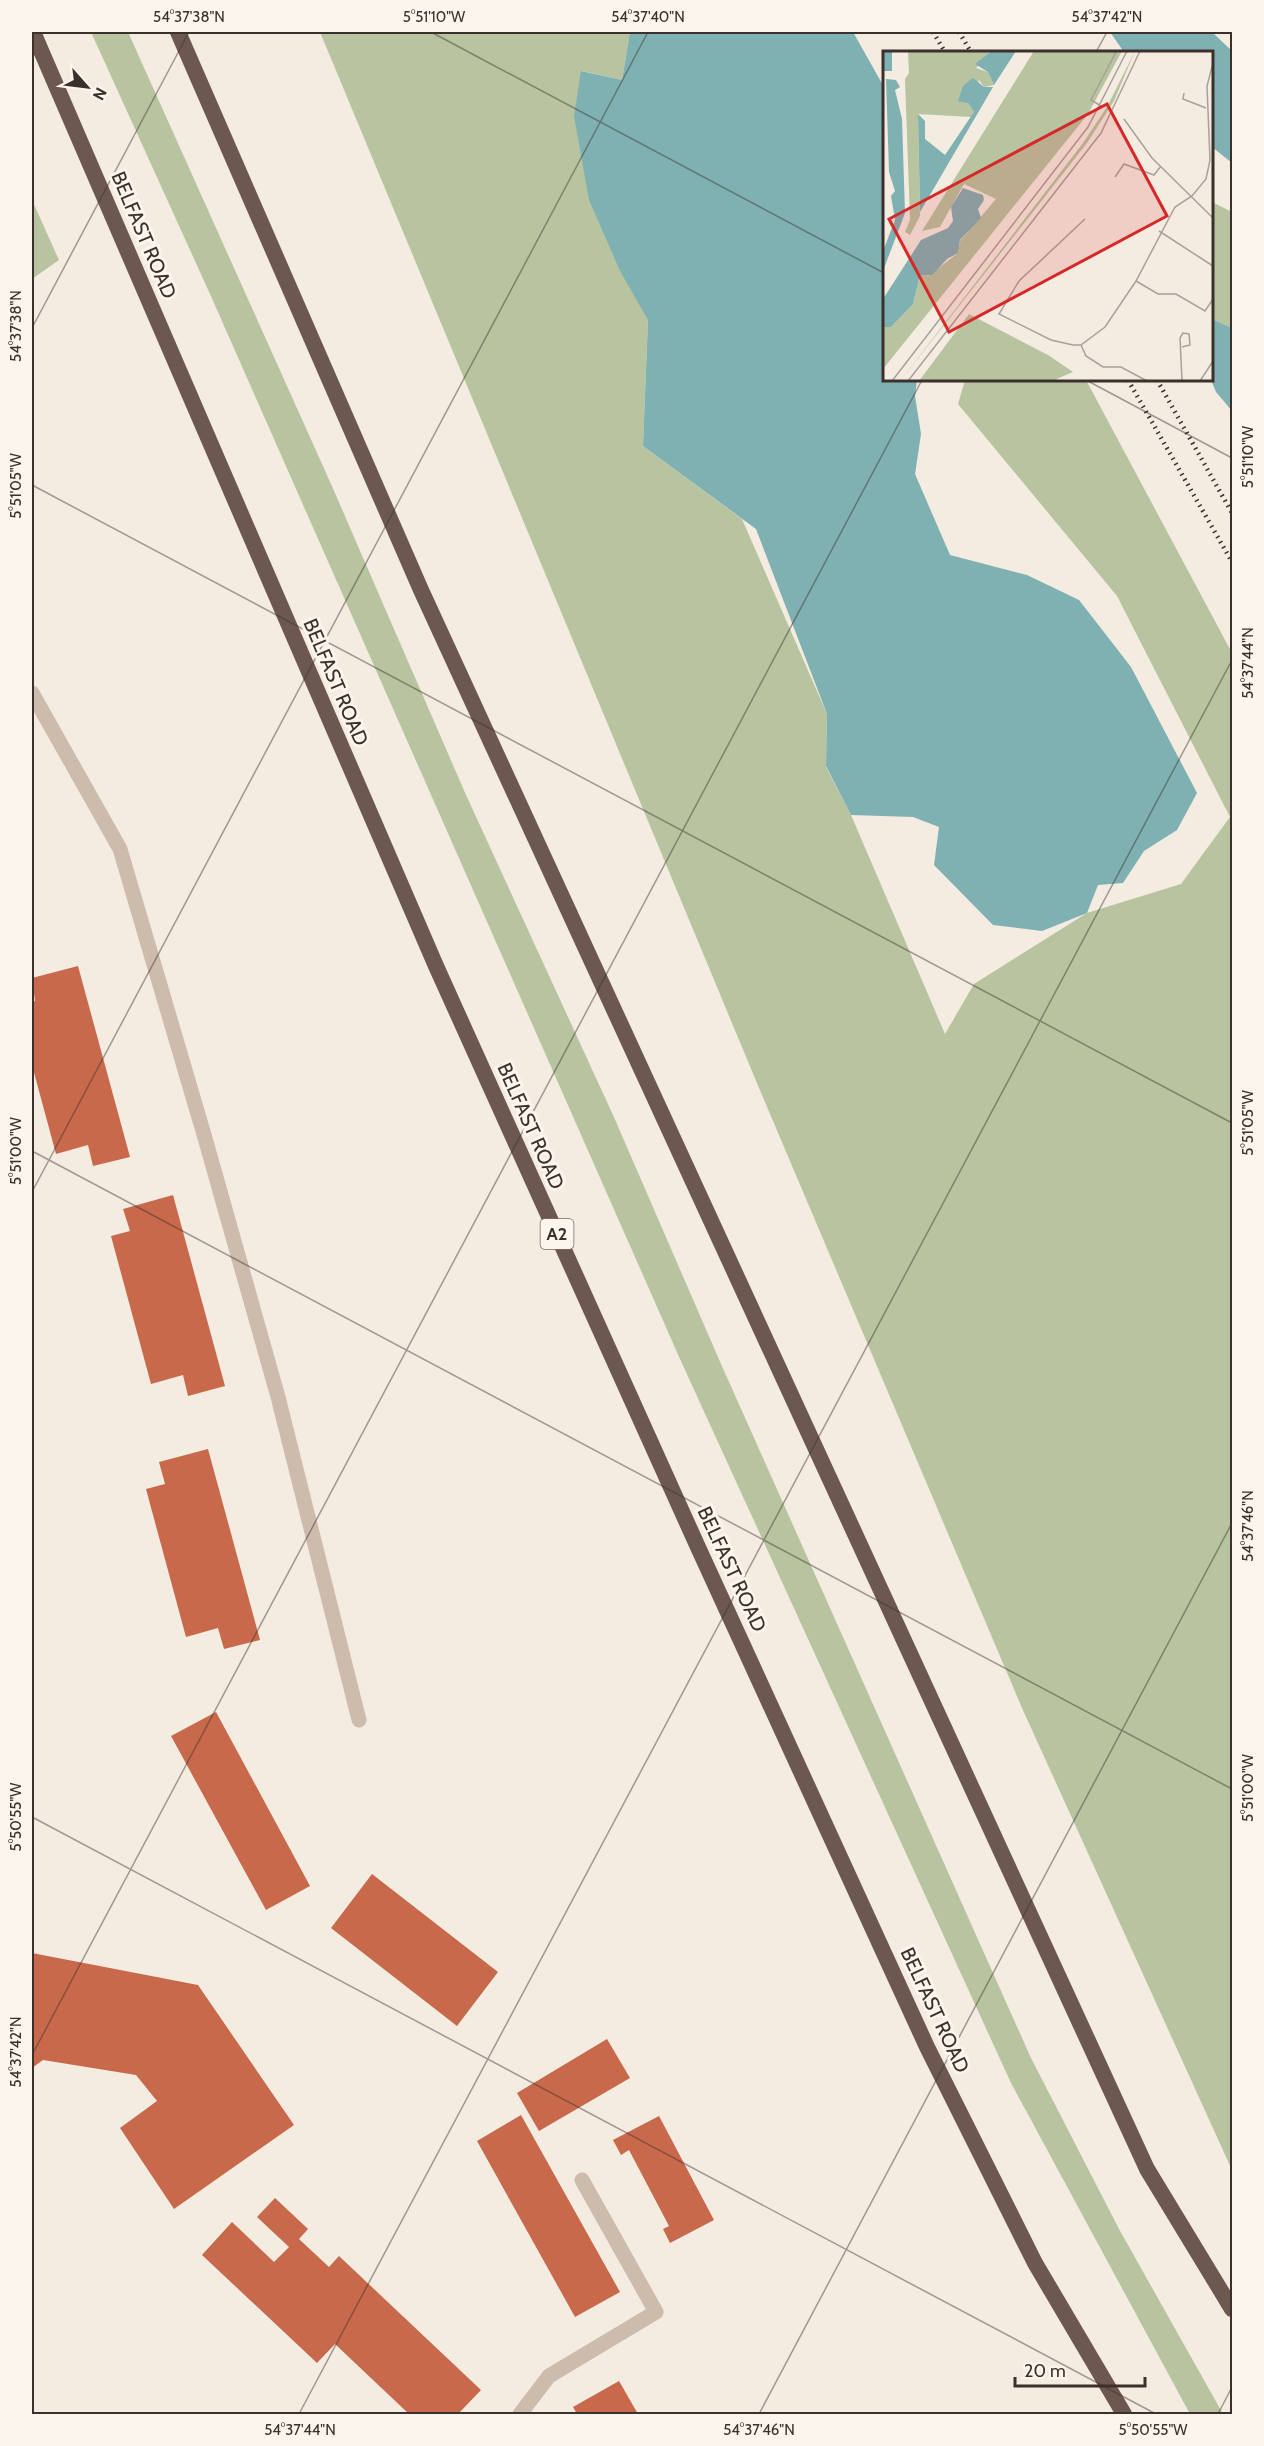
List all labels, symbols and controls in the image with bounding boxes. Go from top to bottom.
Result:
text: 54°37'38"N [153,8,225,26]
text: 5°51'10"W [403,8,466,26]
text: 54°37'40"N [611,8,685,26]
text: 54°37'42"N [1072,8,1142,26]
inset map [883,51,1213,381]
north arrow [57,57,117,117]
text: N [89,84,111,103]
street label: BELFAST ROAD [106,168,182,302]
text: 54°37'38"N [7,290,25,362]
text: 5°51'10"W [1239,425,1257,488]
text: 5°51'05"W [7,452,25,519]
street label: BELFAST ROAD [298,615,374,749]
text: 54°37'44"N [1239,627,1257,699]
street label: BELFAST ROAD [492,1059,570,1193]
text: 5°51'05"W [1239,1089,1257,1156]
text: 5°51'00"W [7,1116,25,1185]
road number: A2 [540,1219,574,1249]
text: 54°37'46"N [1239,1490,1257,1562]
street label: BELFAST ROAD [692,1502,772,1636]
text: 5°51'00"W [1239,1753,1257,1822]
text: 5°50'55"W [7,1782,25,1851]
street label: BELFAST ROAD [895,1943,975,2077]
text: 54°37'42"N [7,2017,25,2087]
scale bar [1015,2350,1146,2388]
text: 20 m [1024,2360,1066,2382]
text: 54°37'44"N [264,2421,336,2439]
text: 54°37'46"N [723,2421,795,2439]
text: 5°50'55"W [1119,2421,1188,2439]

